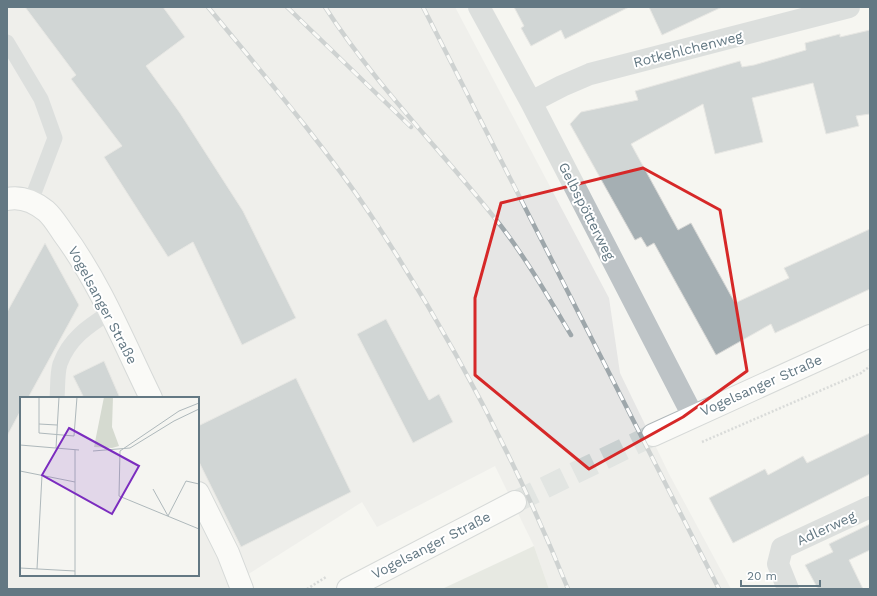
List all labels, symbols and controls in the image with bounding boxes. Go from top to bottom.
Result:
street label: Rotkehlchenweg [632,28,745,70]
street label: Gelbspötterweg [556,160,619,263]
street label: Vogelsanger Straße [65,243,141,367]
street label: Vogelsanger Straße [698,351,824,419]
inset map [20,397,199,576]
street label: Adlerweg [794,507,858,549]
street label: Vogelsanger Straße [369,508,493,582]
scale bar [741,562,820,588]
text: 20 m [747,569,777,583]

